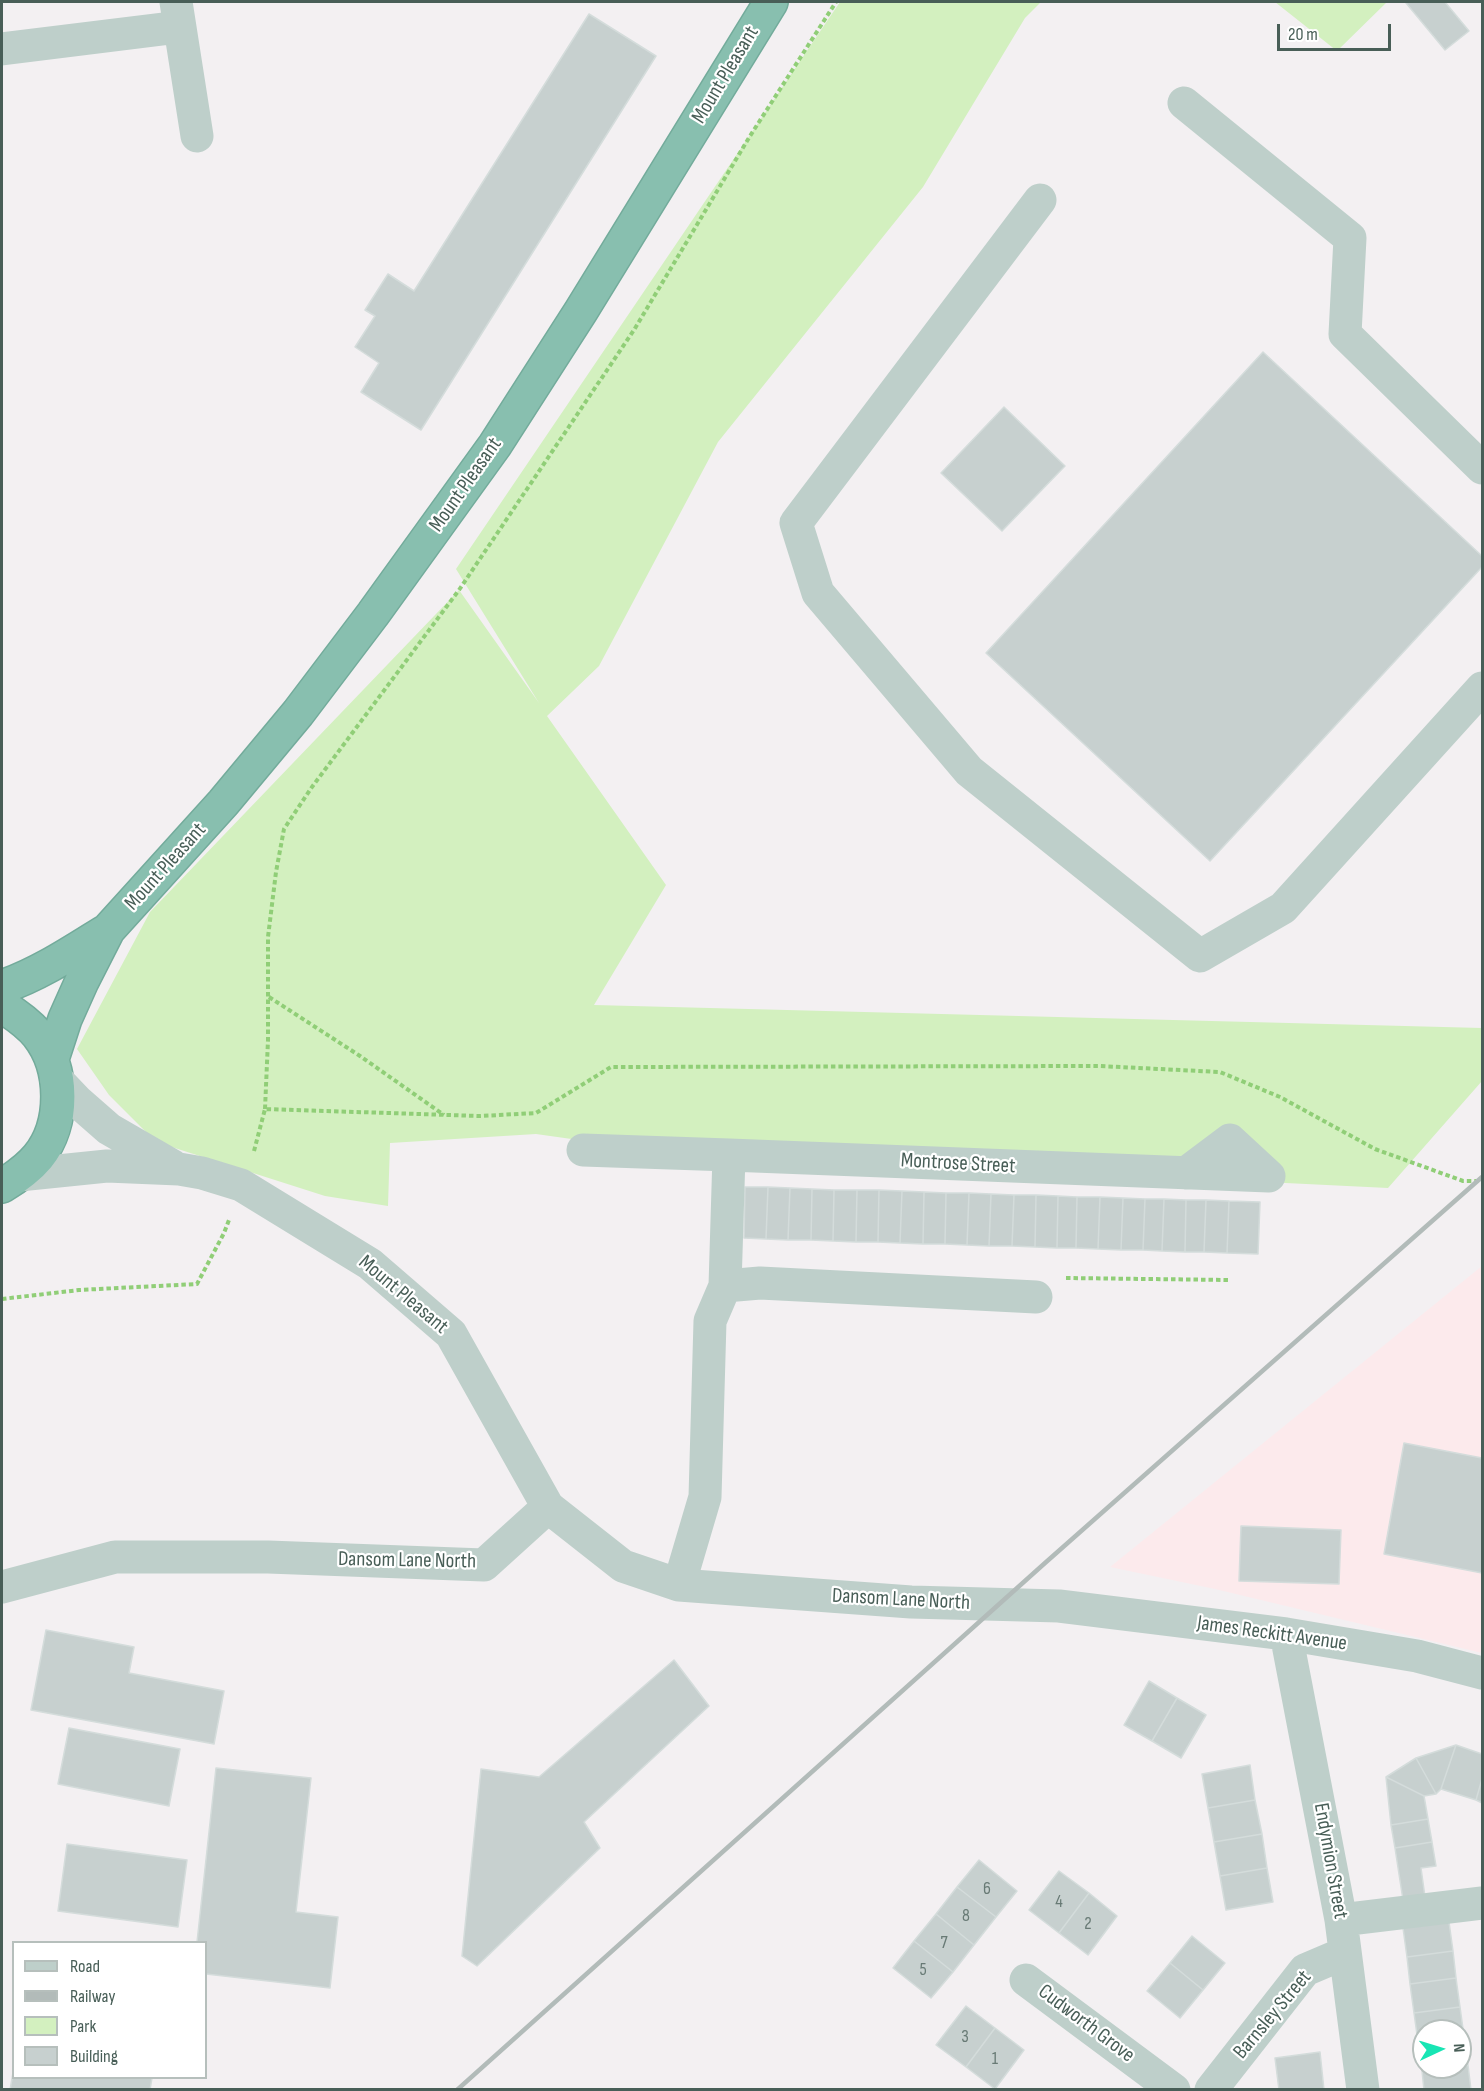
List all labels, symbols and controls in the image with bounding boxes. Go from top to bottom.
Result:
scale bar [1280,12,1394,50]
street label: Mount Pleasant [687,22,765,128]
text: 20 m [1288,24,1318,45]
street label: Mount Pleasant [424,433,508,537]
street label: Mount Pleasant [120,818,212,916]
street label: Montrose Street [900,1148,1016,1180]
street label: Mount Pleasant [353,1250,453,1340]
street label: Dansom Lane North [338,1547,476,1575]
street label: Dansom Lane North [831,1584,971,1616]
street label: James Reckitt Avenue [1196,1611,1348,1657]
street label: Endymion Street [1307,1801,1353,1921]
house number: 6 [983,1878,991,1900]
house number: 4 [1055,1891,1063,1913]
house number: 8 [962,1905,970,1927]
house number: 2 [1084,1913,1092,1935]
house number: 7 [940,1932,948,1954]
legend [12,1941,207,2079]
text: Road [70,1956,100,1977]
house number: 5 [919,1959,927,1981]
street label: Barnsley Street [1229,1966,1317,2064]
street label: Cudworth Grove [1033,1980,1139,2068]
text: Railway [70,1986,115,2007]
text: Park [70,2016,96,2037]
north arrow [1412,2019,1472,2079]
house number: 3 [961,2026,969,2048]
text: N [1449,2043,1468,2053]
text: Building [70,2046,118,2067]
house number: 1 [992,2048,998,2070]

